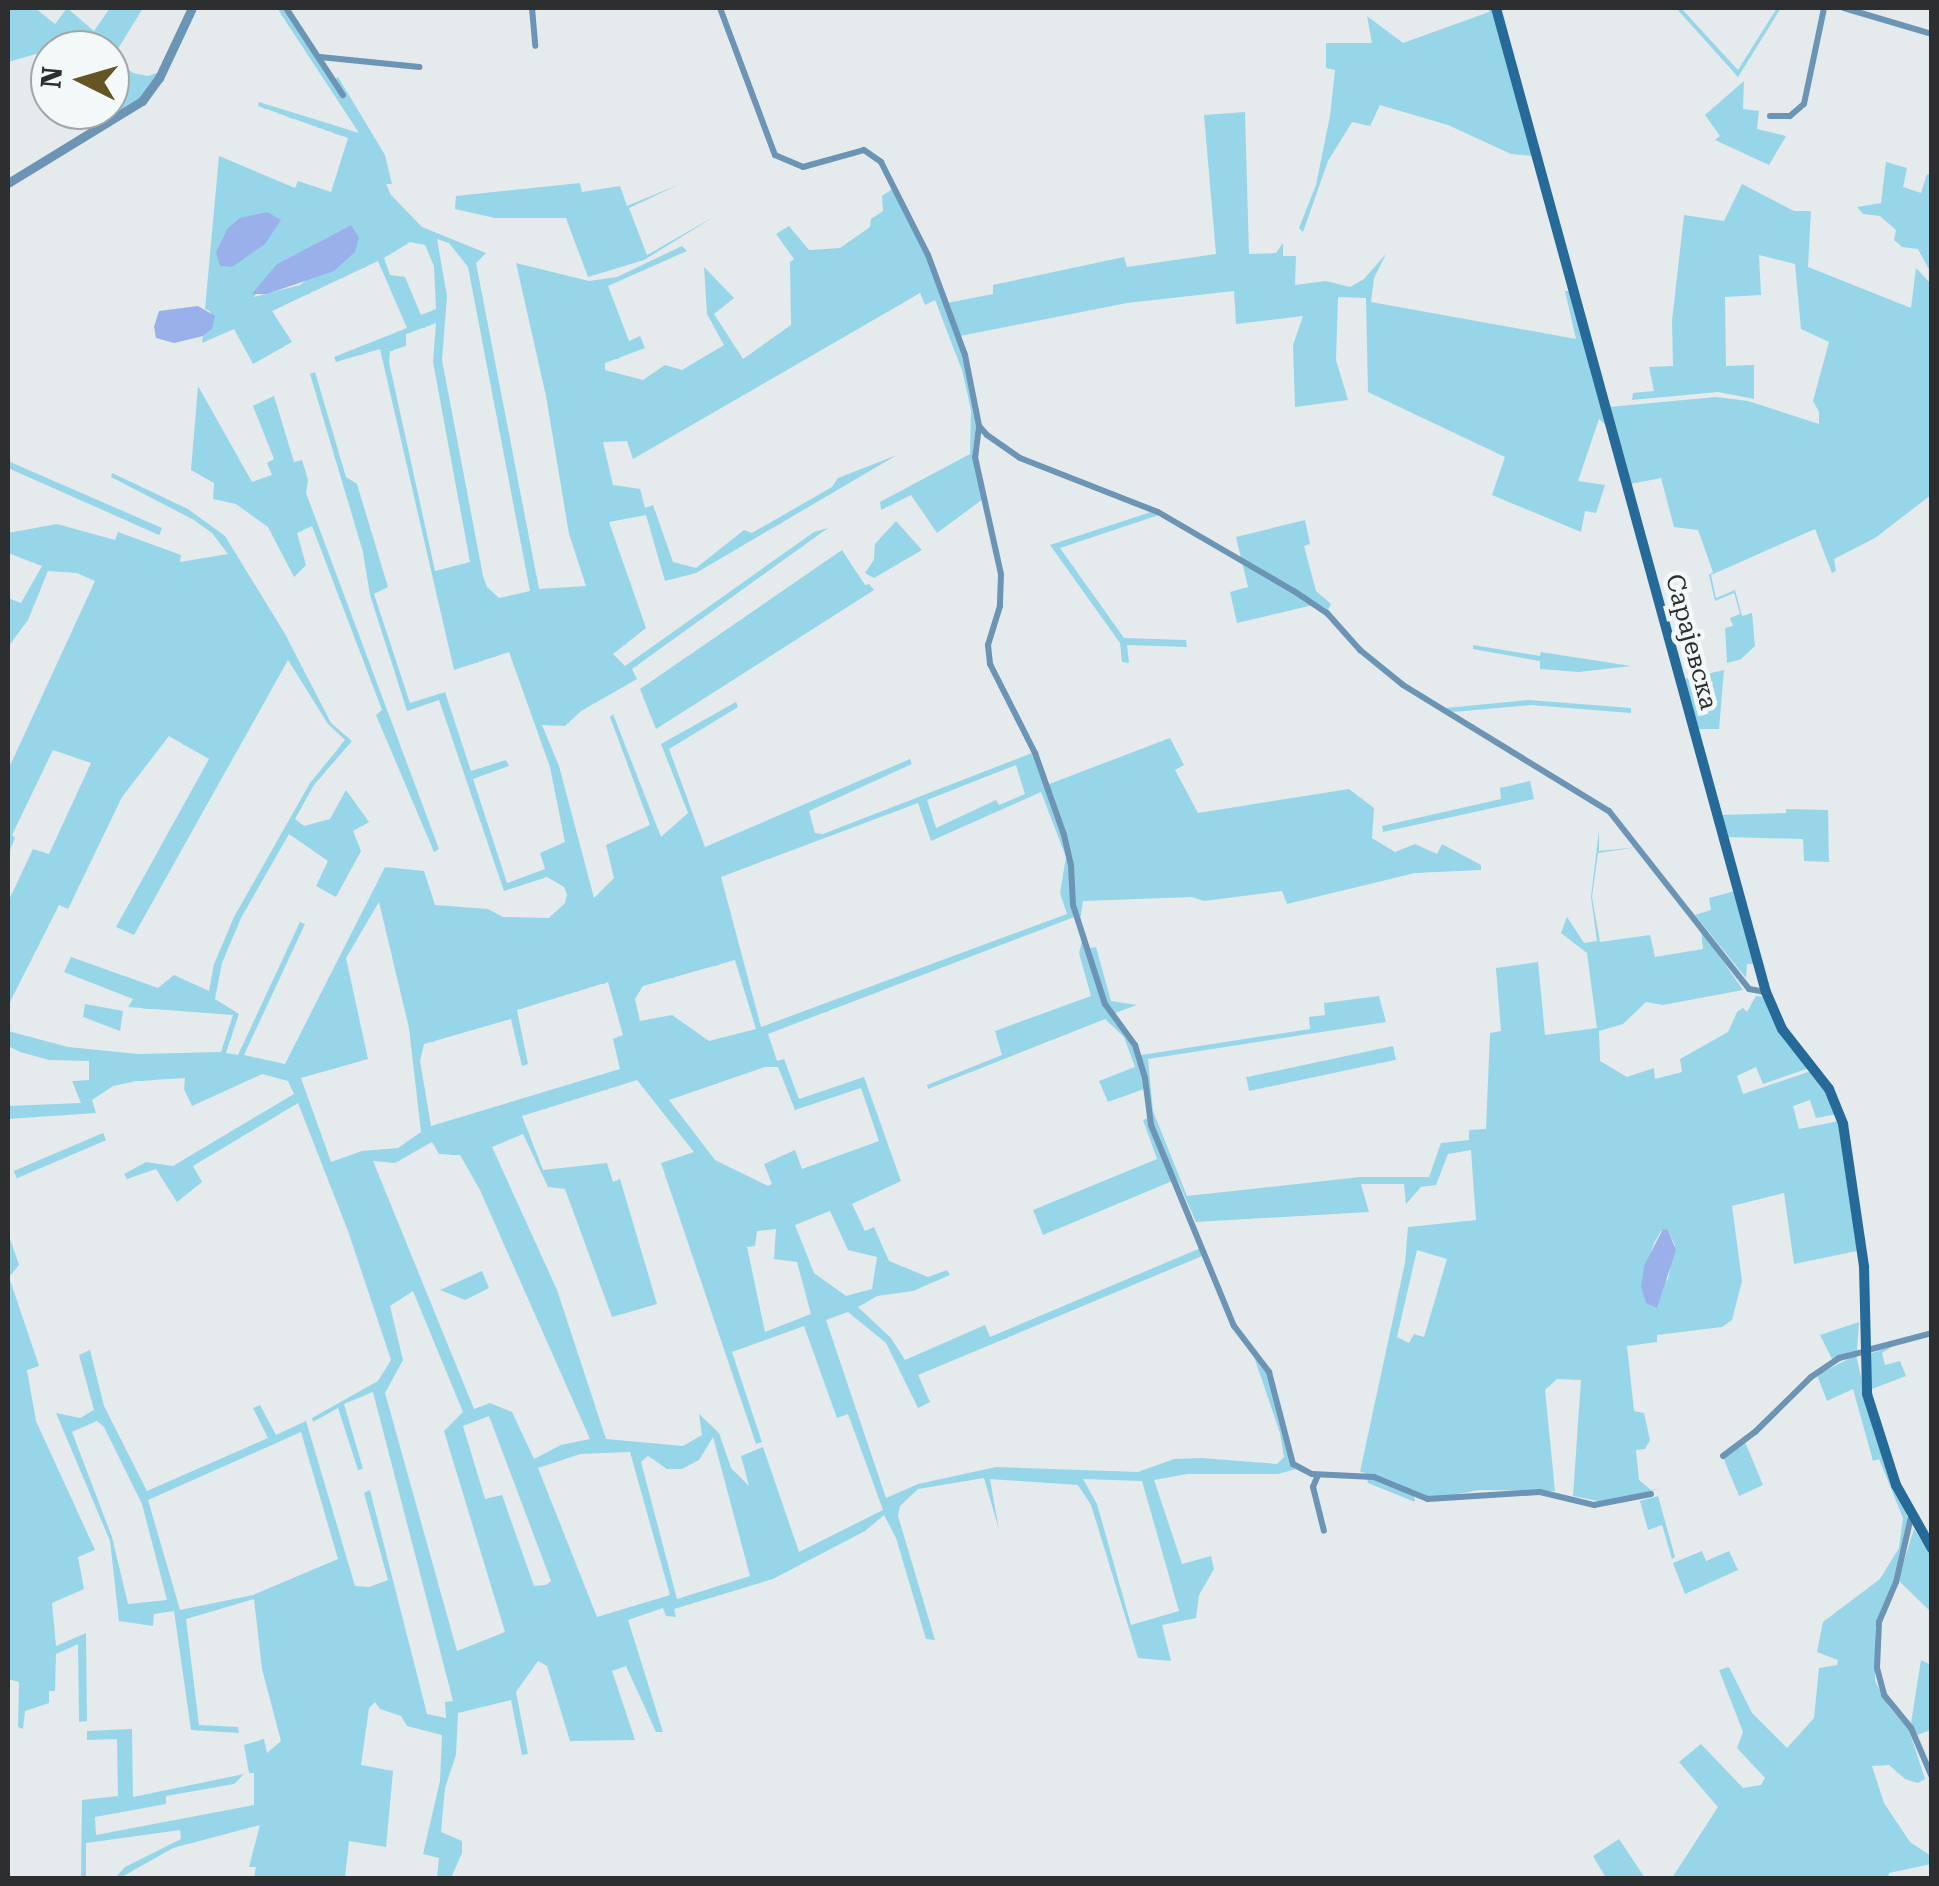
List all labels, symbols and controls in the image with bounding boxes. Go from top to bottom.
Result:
north arrow [30,30,130,130]
text: N [34,65,69,90]
street label: Сарајевска [1659,571,1723,713]

